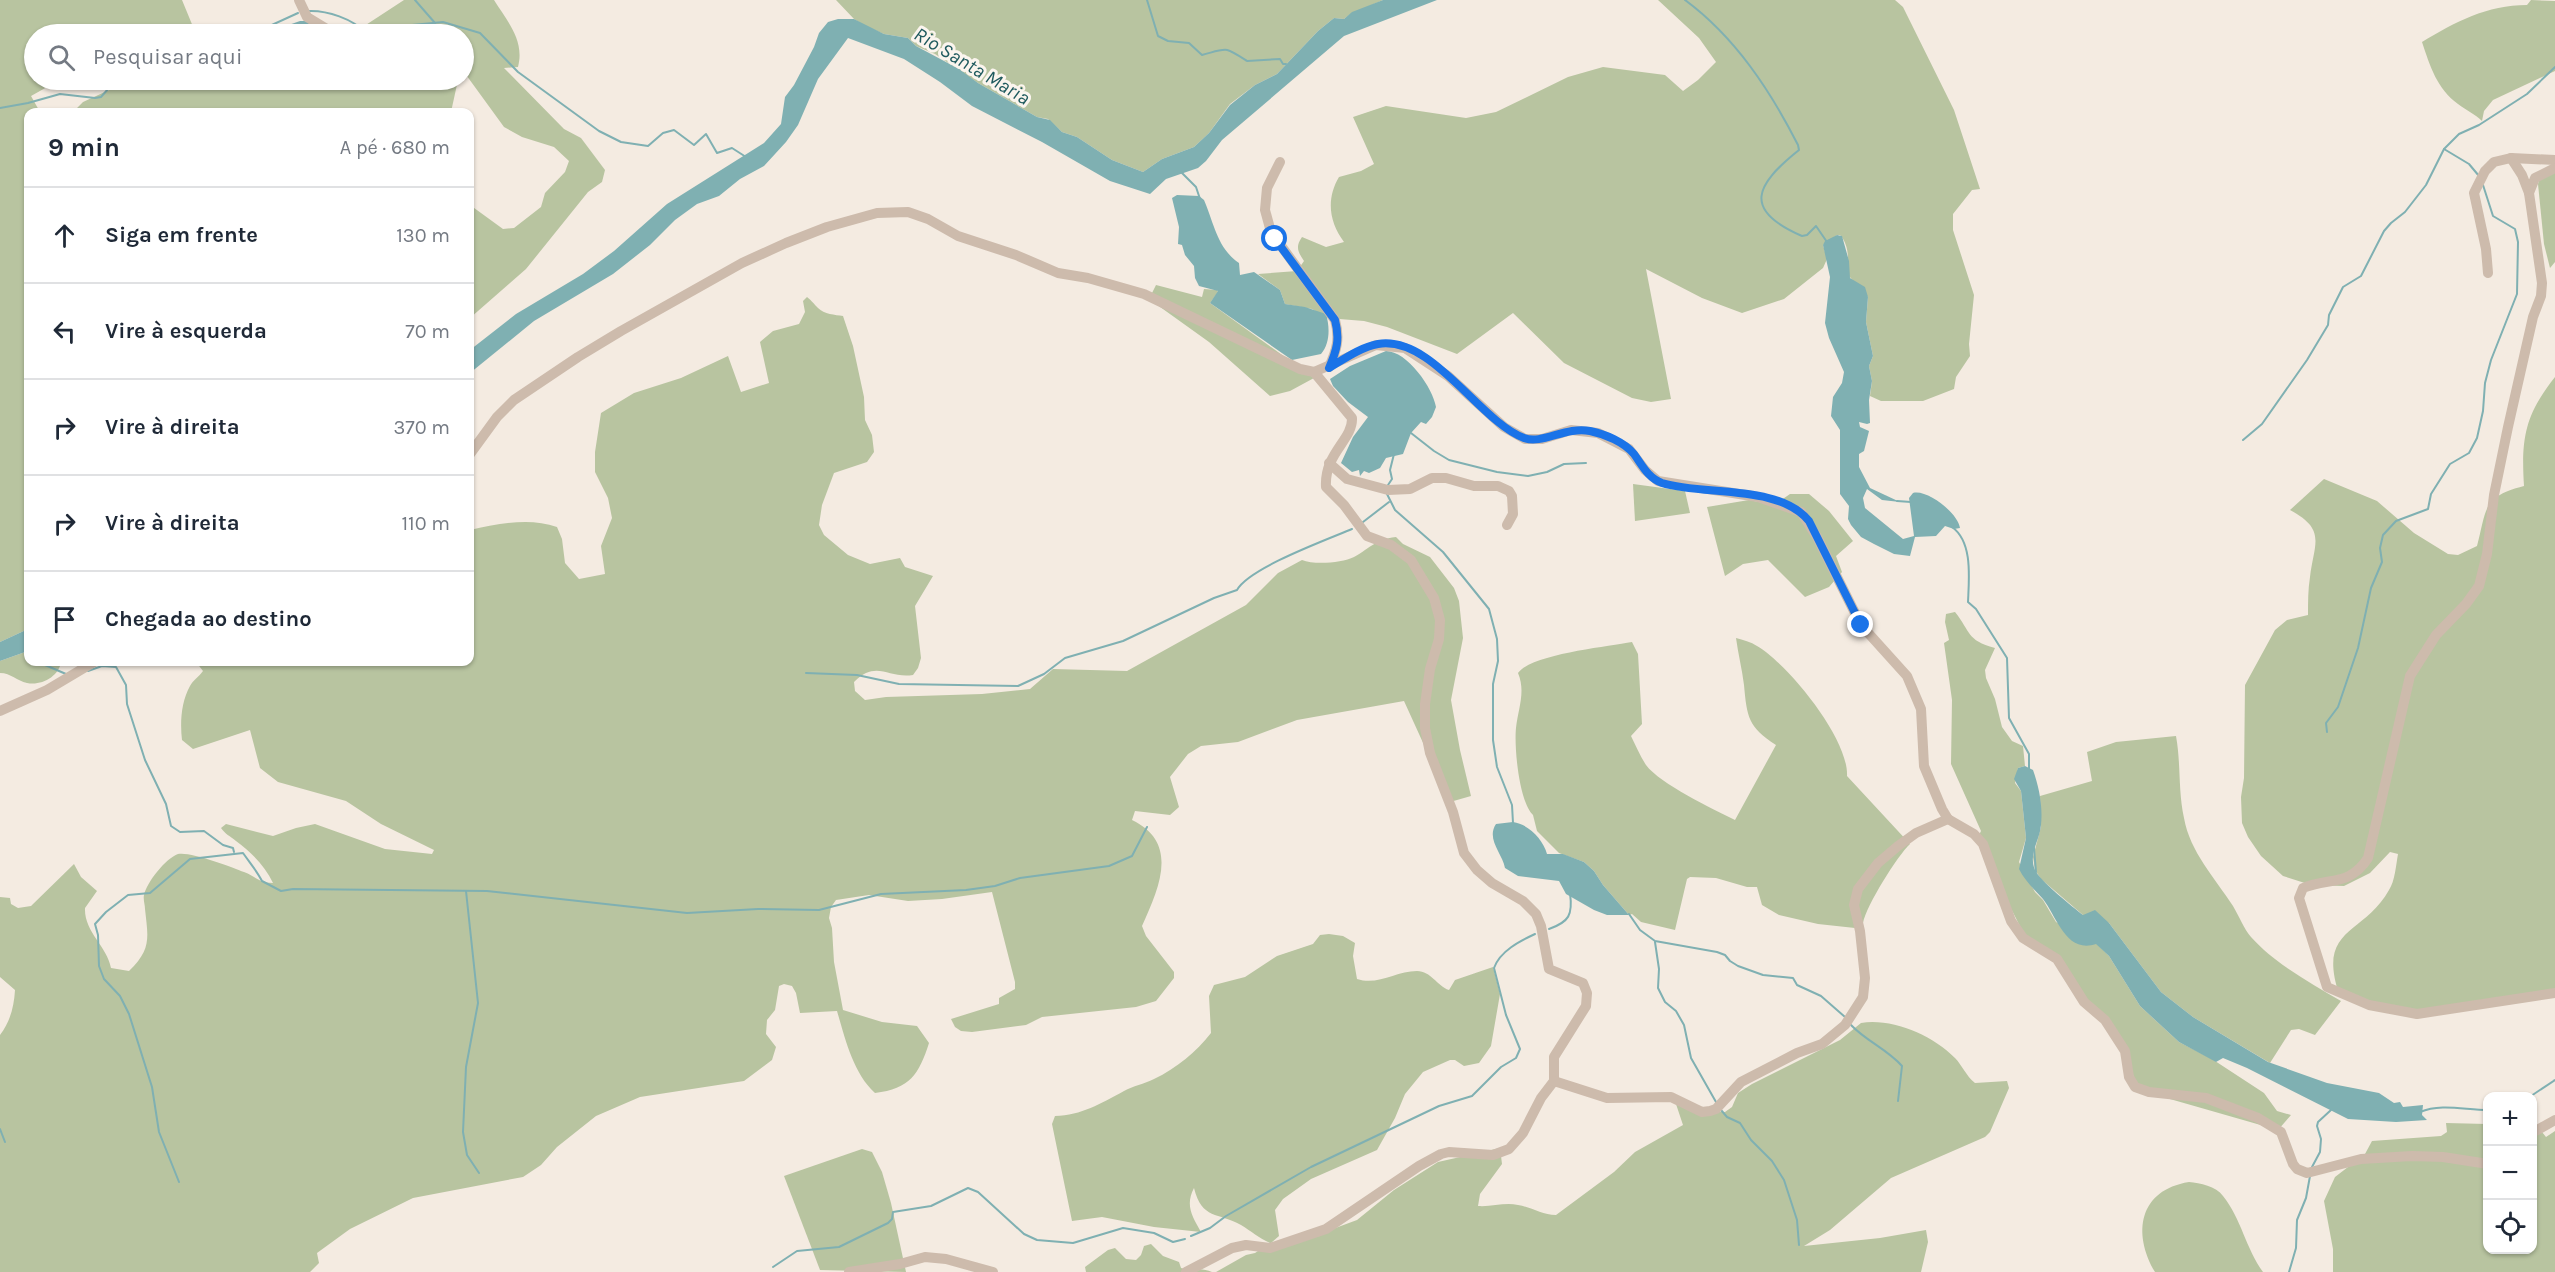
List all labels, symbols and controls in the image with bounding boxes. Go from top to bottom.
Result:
water label: Rio Santa Maria [910,22,1034,110]
search box [24,24,474,90]
icon: search [45,41,78,74]
text: Pesquisar aqui [93,44,242,70]
text: 9 min [48,132,120,163]
text: A pé · 680 m [340,136,450,159]
icon: ahead [48,219,81,252]
text: Siga em frente [105,222,258,248]
text: 130 m [396,224,450,247]
route start [1261,225,1287,251]
icon: left [48,315,81,348]
text: Vire à esquerda [105,318,267,344]
text: 70 m [405,320,450,343]
icon: right [48,411,81,444]
text: Vire à direita [105,414,240,440]
text: 370 m [393,416,450,439]
icon: right [48,507,81,540]
text: Vire à direita [105,510,240,536]
text: 110 m [401,512,450,535]
icon: arrive [48,603,81,636]
text: Chegada ao destino [105,606,312,632]
route end [1847,611,1873,637]
map controls [2483,1092,2537,1254]
button: + [2483,1092,2537,1146]
button: − [2483,1146,2537,1200]
button: locate [2483,1200,2537,1254]

